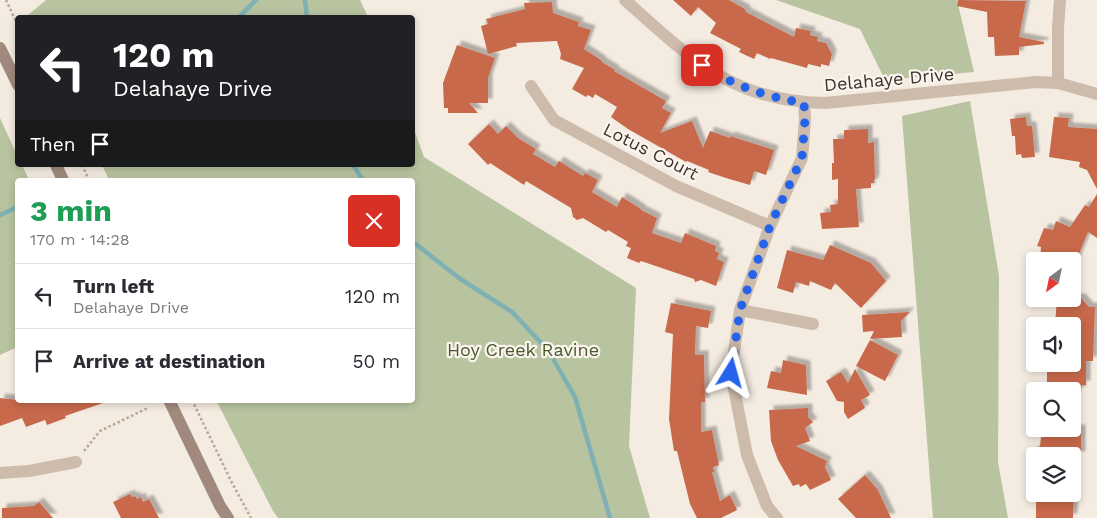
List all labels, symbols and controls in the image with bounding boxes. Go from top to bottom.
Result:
text: 120 m [113,34,214,76]
icon: left [30,35,95,100]
pin [681,44,723,86]
icon: arrive [688,51,716,79]
street label: Delahaye Drive [823,63,955,95]
text: Delahaye Drive [113,76,272,101]
street label: Lotus Court [600,118,703,184]
icon: arrive [86,130,114,158]
text: Then [30,133,76,156]
text: 3 min [30,193,112,228]
button: close [348,195,400,247]
text: 170 m · 14:28 [30,230,130,249]
north arrow [1026,252,1081,308]
map controls [1026,252,1081,502]
text: Turn left [73,275,154,298]
icon: left [30,282,58,310]
text: 120 m [345,285,400,308]
text: Delahaye Drive [73,298,189,317]
button: sound [1026,317,1081,372]
park label: Hoy Creek Ravine [447,339,599,360]
position arrow [704,346,756,398]
icon: arrive [30,347,58,375]
text: Arrive at destination [73,350,265,373]
text: 50 m [353,350,400,373]
button: search [1026,382,1081,437]
button: layers [1026,447,1081,502]

